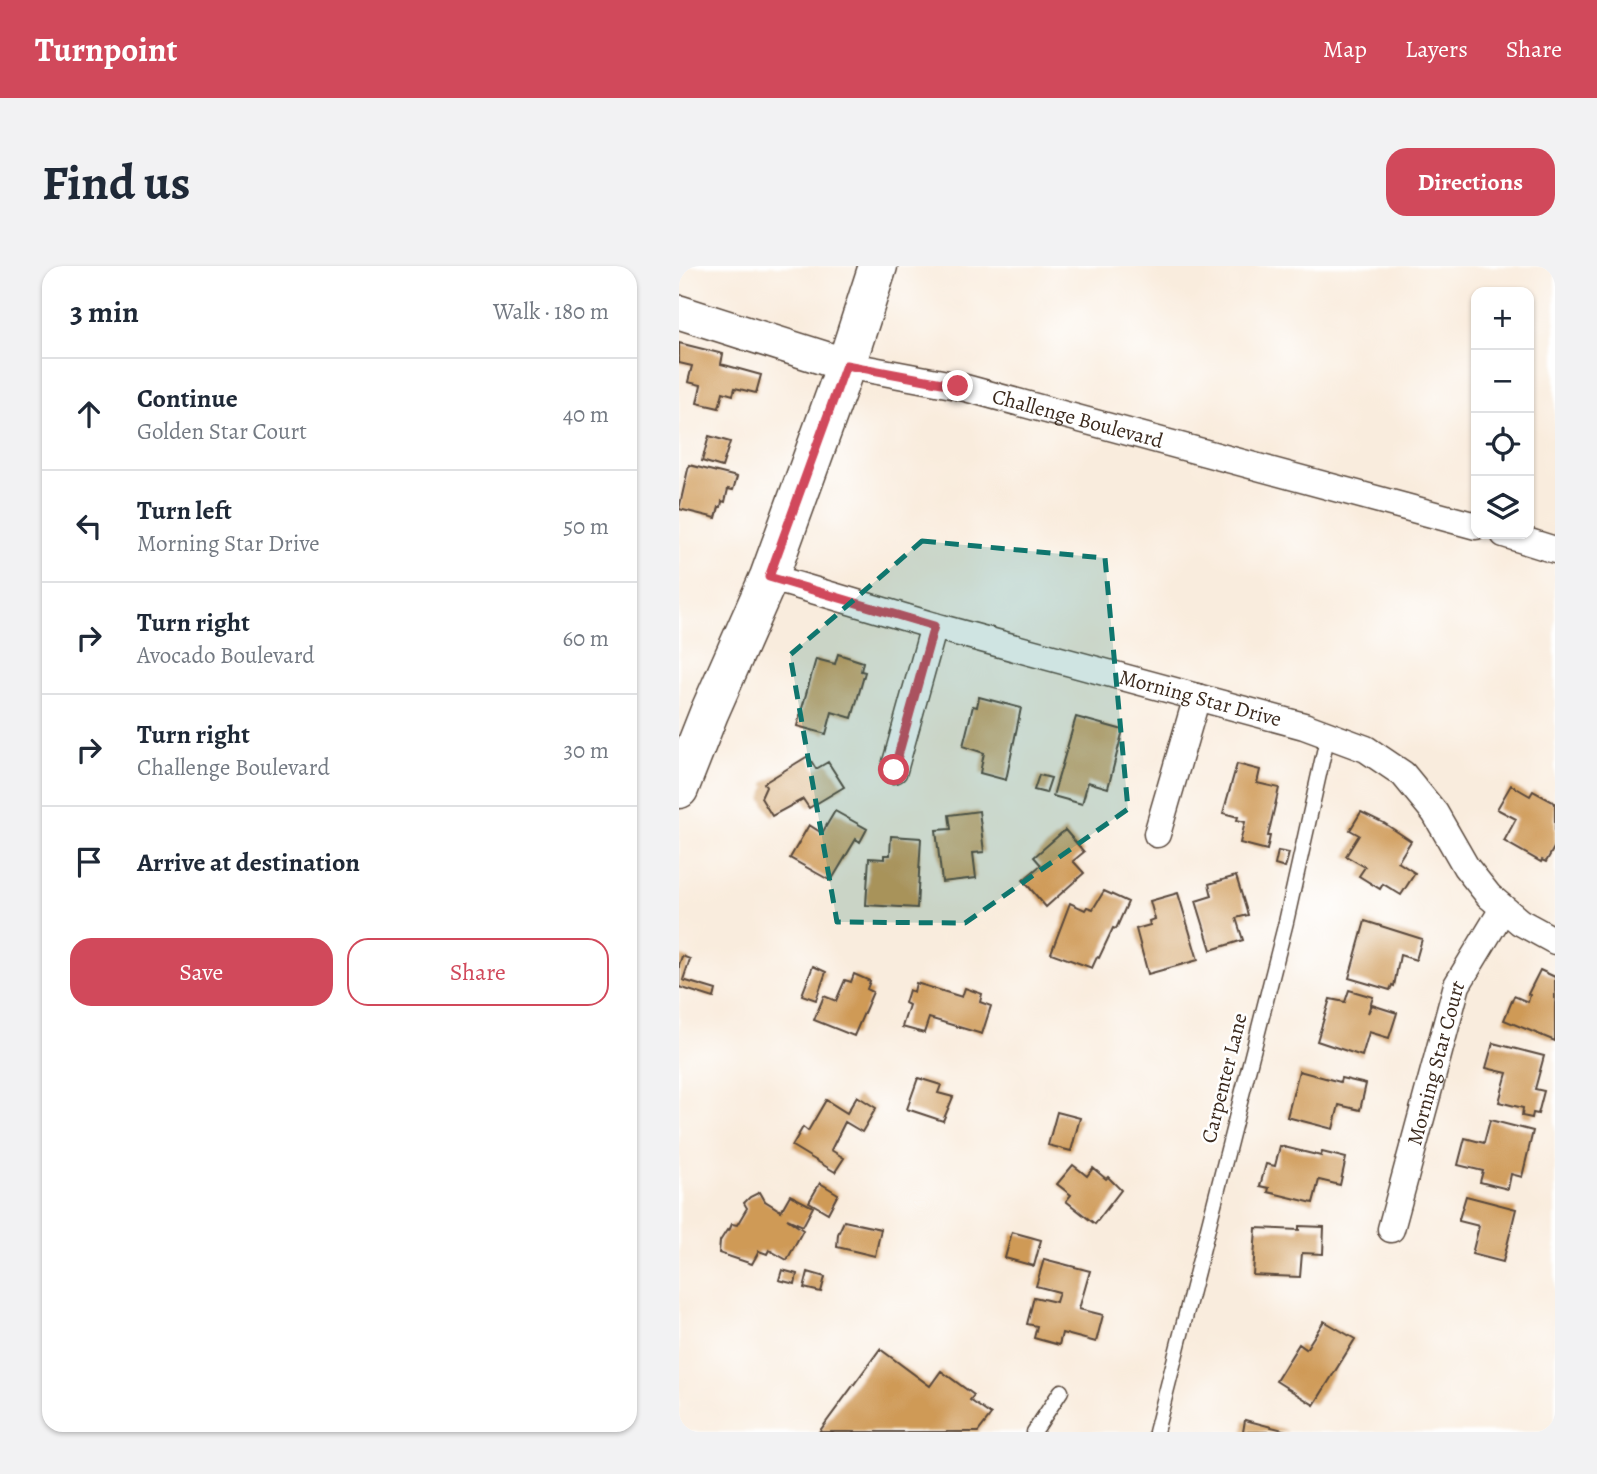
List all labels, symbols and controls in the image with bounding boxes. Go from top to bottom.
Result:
text: Turnpoint [35,27,177,72]
text: Map [1323,33,1367,65]
text: Layers [1405,33,1468,65]
text: Share [1506,33,1562,65]
button: Directions [1386,148,1555,216]
text: Find us [42,149,190,216]
map controls [1471,287,1534,539]
button: + [1471,287,1534,350]
text: 3 min [70,292,139,332]
text: Walk · 180 m [493,296,609,327]
button: − [1471,350,1534,413]
route end [942,370,973,401]
text: Continue [137,381,238,416]
street label: Challenge Boulevard [989,382,1167,455]
icon: ahead [70,395,108,433]
text: 40 m [563,399,609,430]
button: locate [1471,413,1534,476]
text: Golden Star Court [137,416,307,447]
button: layers [1471,476,1534,539]
text: Turn left [137,493,232,528]
icon: left [70,507,108,545]
text: 50 m [563,511,609,542]
text: Morning Star Drive [137,528,320,559]
text: Turn right [137,605,250,640]
icon: right [70,619,108,657]
text: 60 m [562,623,609,654]
text: Avocado Boulevard [137,640,315,671]
street label: Morning Star Drive [1116,663,1285,733]
text: Turn right [137,717,250,752]
icon: right [70,731,108,769]
text: 30 m [563,735,609,766]
text: Challenge Boulevard [137,752,330,783]
route start [878,754,909,785]
icon: arrive [70,843,108,881]
text: Arrive at destination [137,845,360,880]
button: Save [70,938,333,1006]
button: Share [347,938,609,1006]
street label: Morning Star Court [1400,974,1471,1148]
street label: Carpenter Lane [1194,1010,1254,1146]

